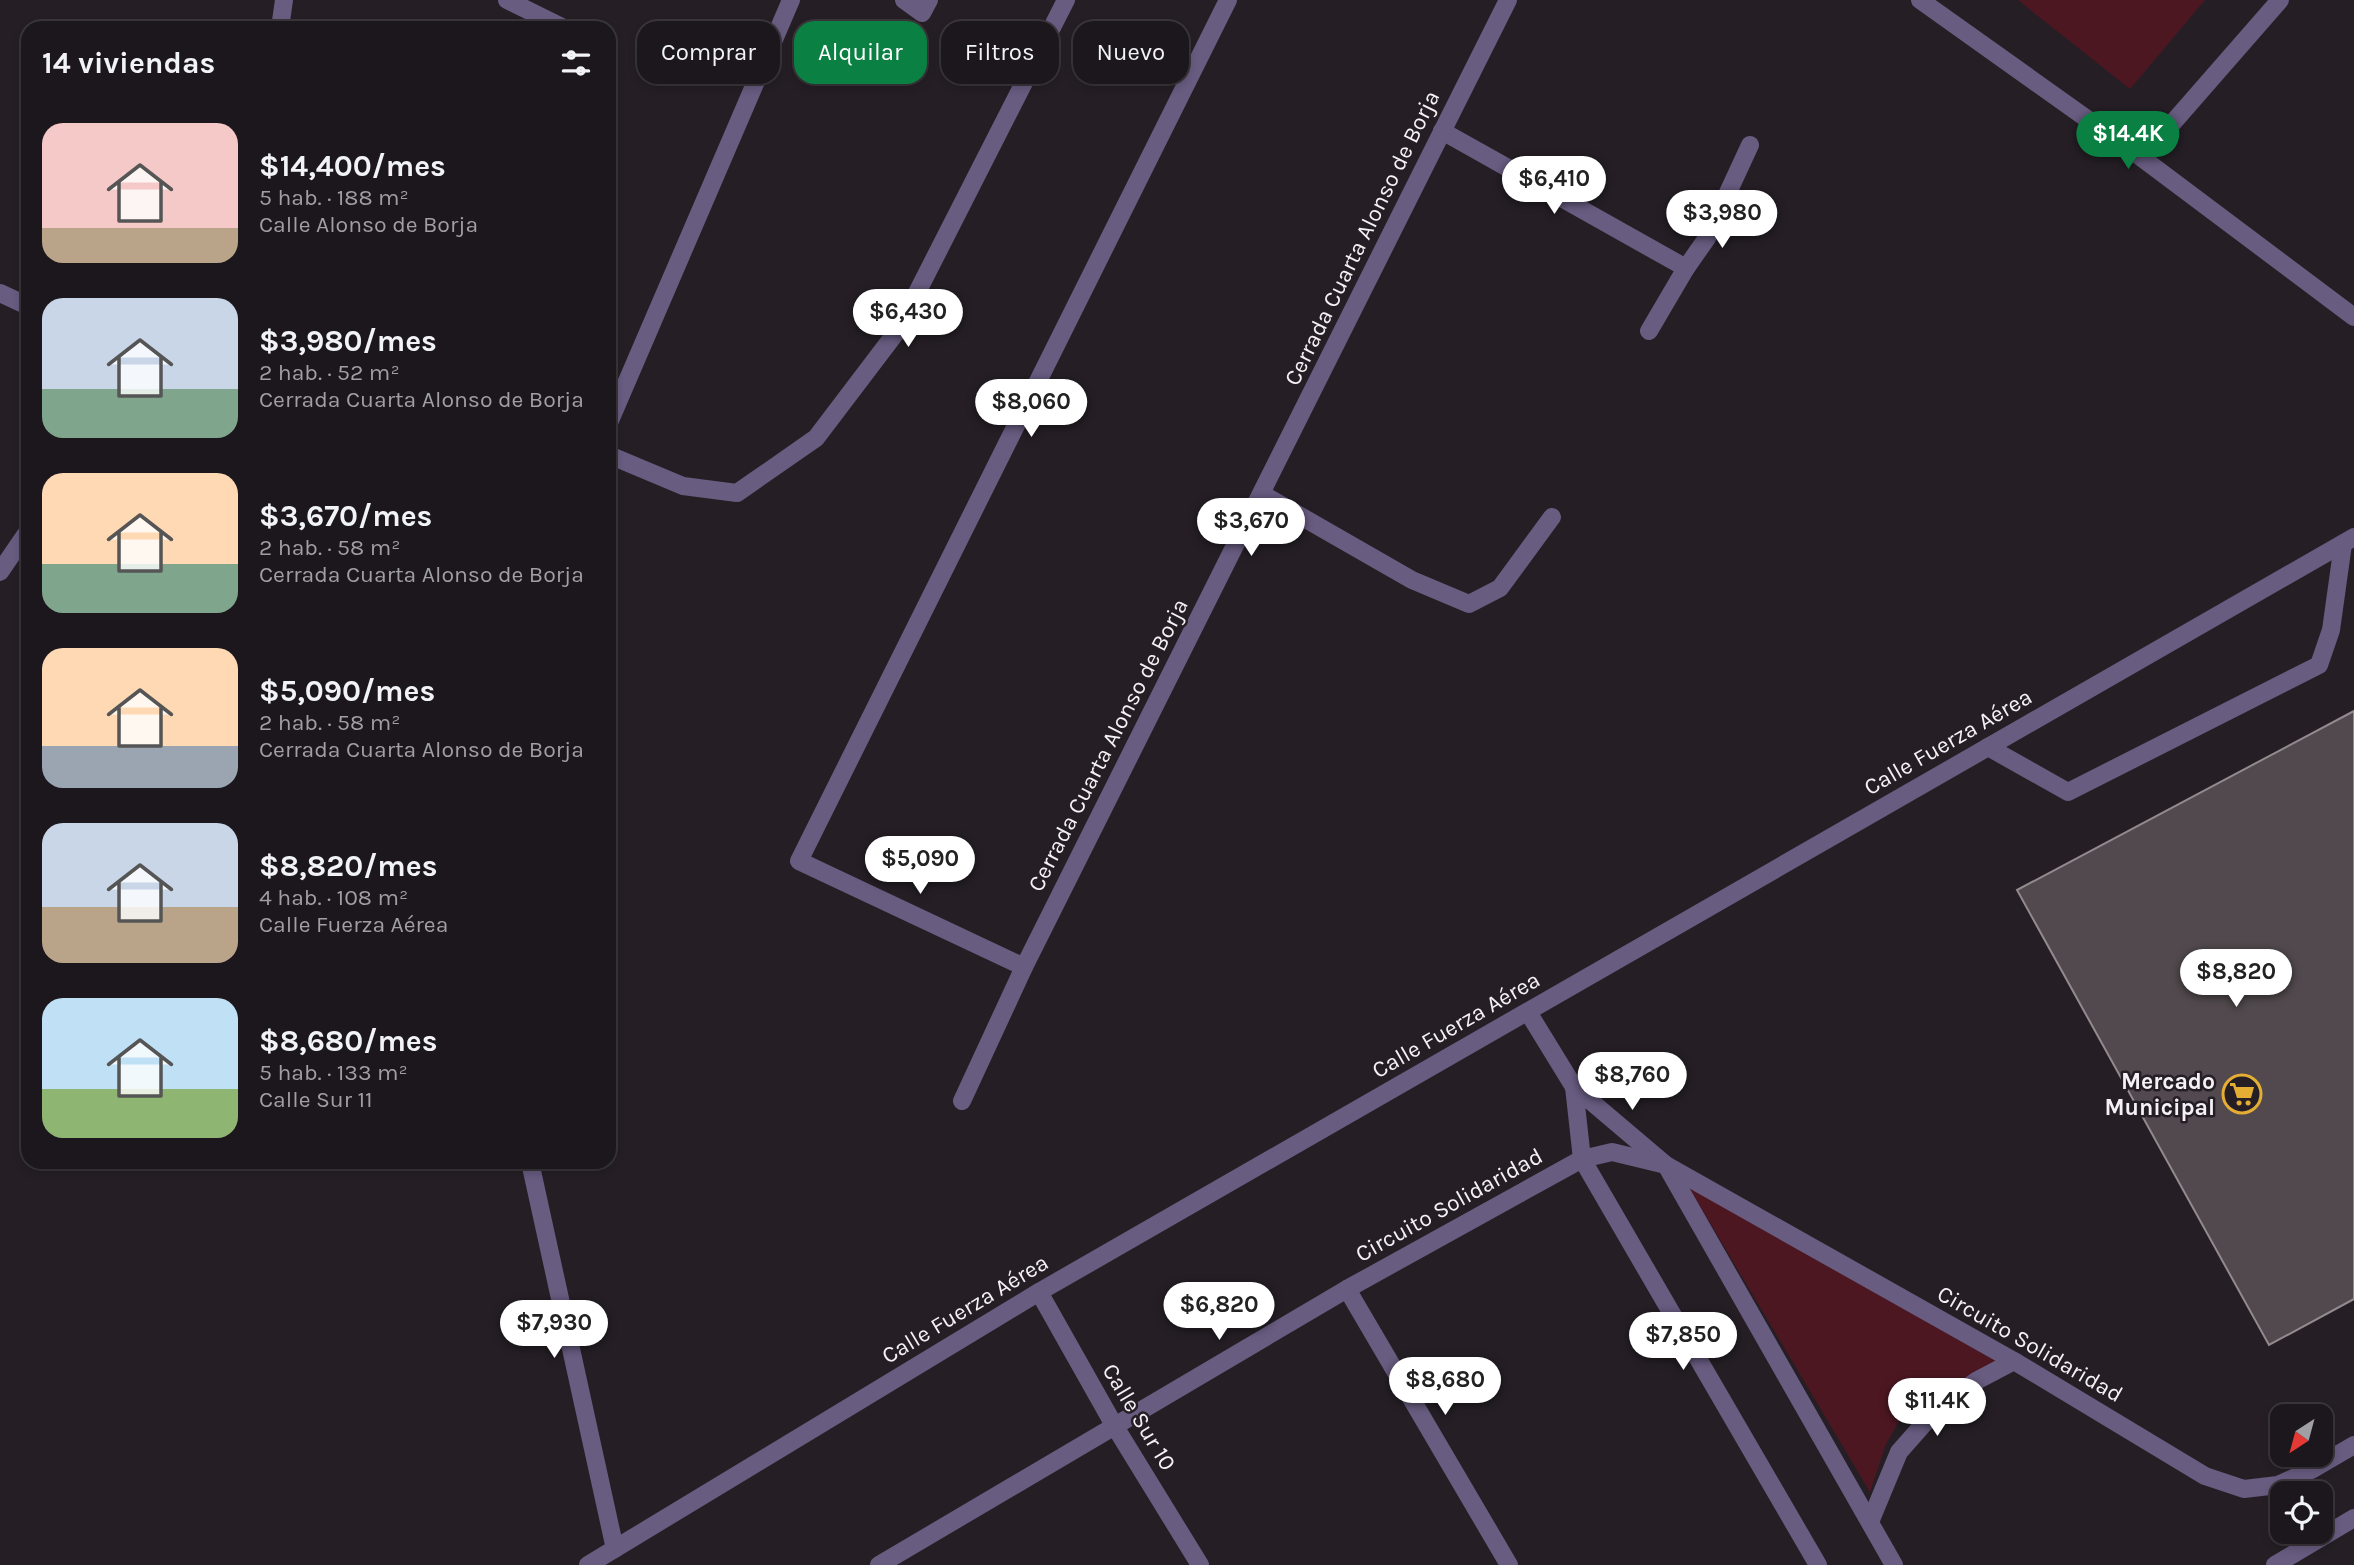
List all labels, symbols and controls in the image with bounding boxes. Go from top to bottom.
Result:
chip: Comprar [637,21,780,84]
chip: Alquilar [794,21,927,84]
chip: Filtros [941,21,1059,84]
chip: Nuevo [1073,21,1189,84]
icon: filters [557,44,595,82]
text: 14 viviendas [42,45,215,81]
street label: Cerrada Cuarta Alonso de Borja [1279,86,1445,390]
pin: $14.4K [2071,111,2185,171]
text: $14.4K [2092,120,2164,147]
text: $14,400/mes [259,148,446,184]
icon: home [98,151,182,235]
pin: $6,410 [1497,156,1611,216]
text: $6,410 [1518,165,1590,192]
text: 5 hab. · 188 m² [259,184,409,211]
pin: $3,980 [1665,190,1779,250]
text: $3,980 [1682,199,1762,226]
text: Calle Alonso de Borja [259,211,478,238]
pin: $6,430 [851,290,965,349]
text: $6,430 [869,298,947,325]
text: $3,980/mes [259,323,437,359]
icon: home [98,326,182,410]
text: 2 hab. · 52 m² [259,359,400,386]
pin: $8,060 [974,380,1088,439]
text: Cerrada Cuarta Alonso de Borja [259,386,584,413]
text: $8,060 [991,388,1071,415]
text: $3,670/mes [259,498,432,534]
pin: $3,670 [1194,498,1308,558]
icon: home [98,501,182,585]
text: $3,670 [1213,507,1289,534]
text: 2 hab. · 58 m² [259,534,400,561]
text: Cerrada Cuarta Alonso de Borja [259,561,584,588]
street label: Cerrada Cuarta Alonso de Borja [1022,594,1194,896]
text: $5,090/mes [259,673,435,709]
icon: home [98,676,182,760]
street label: Calle Fuerza Aérea [1859,683,2037,801]
text: 2 hab. · 58 m² [259,709,400,736]
text: Cerrada Cuarta Alonso de Borja [259,736,584,763]
pin: $5,090 [863,836,977,896]
text: $5,090 [881,845,959,872]
text: $8,820/mes [259,848,438,884]
icon: home [98,851,182,935]
text: 4 hab. · 108 m² [259,884,408,911]
text: Calle Fuerza Aérea [259,911,448,938]
pin: $8,820 [2179,950,2293,1009]
text: $8,820 [2196,958,2276,985]
street label: Calle Fuerza Aérea [1367,966,1545,1084]
text: $8,680/mes [259,1023,438,1059]
icon: home [98,1026,182,1110]
pin: $8,760 [1575,1052,1689,1112]
text: 5 hab. · 133 m² [259,1059,408,1086]
text: $8,760 [1594,1061,1670,1088]
place label: Mercado Municipal [2104,1068,2215,1121]
supermarket icon: Mercado Municipal [2221,1073,2263,1115]
text: Calle Sur 11 [259,1086,373,1113]
street label: Circuito Solidaridad [1351,1142,1547,1268]
street label: Calle Fuerza Aérea [877,1249,1053,1369]
street label: Circuito Solidaridad [1932,1280,2128,1408]
pin: $6,820 [1162,1282,1276,1342]
text: $6,820 [1180,1291,1258,1318]
pin: $7,930 [497,1300,611,1360]
text: $7,930 [516,1309,592,1336]
pin: $7,850 [1626,1312,1740,1372]
text: $7,850 [1645,1321,1721,1348]
pin: $8,680 [1388,1358,1502,1417]
street label: Calle Sur 10 [1097,1359,1181,1475]
text: $8,680 [1405,1366,1485,1393]
pin: $11.4K [1880,1378,1994,1438]
text: $11.4K [1904,1387,1970,1414]
north arrow [2270,1404,2333,1466]
map controls [2270,1404,2333,1544]
button: locate [2270,1481,2333,1544]

